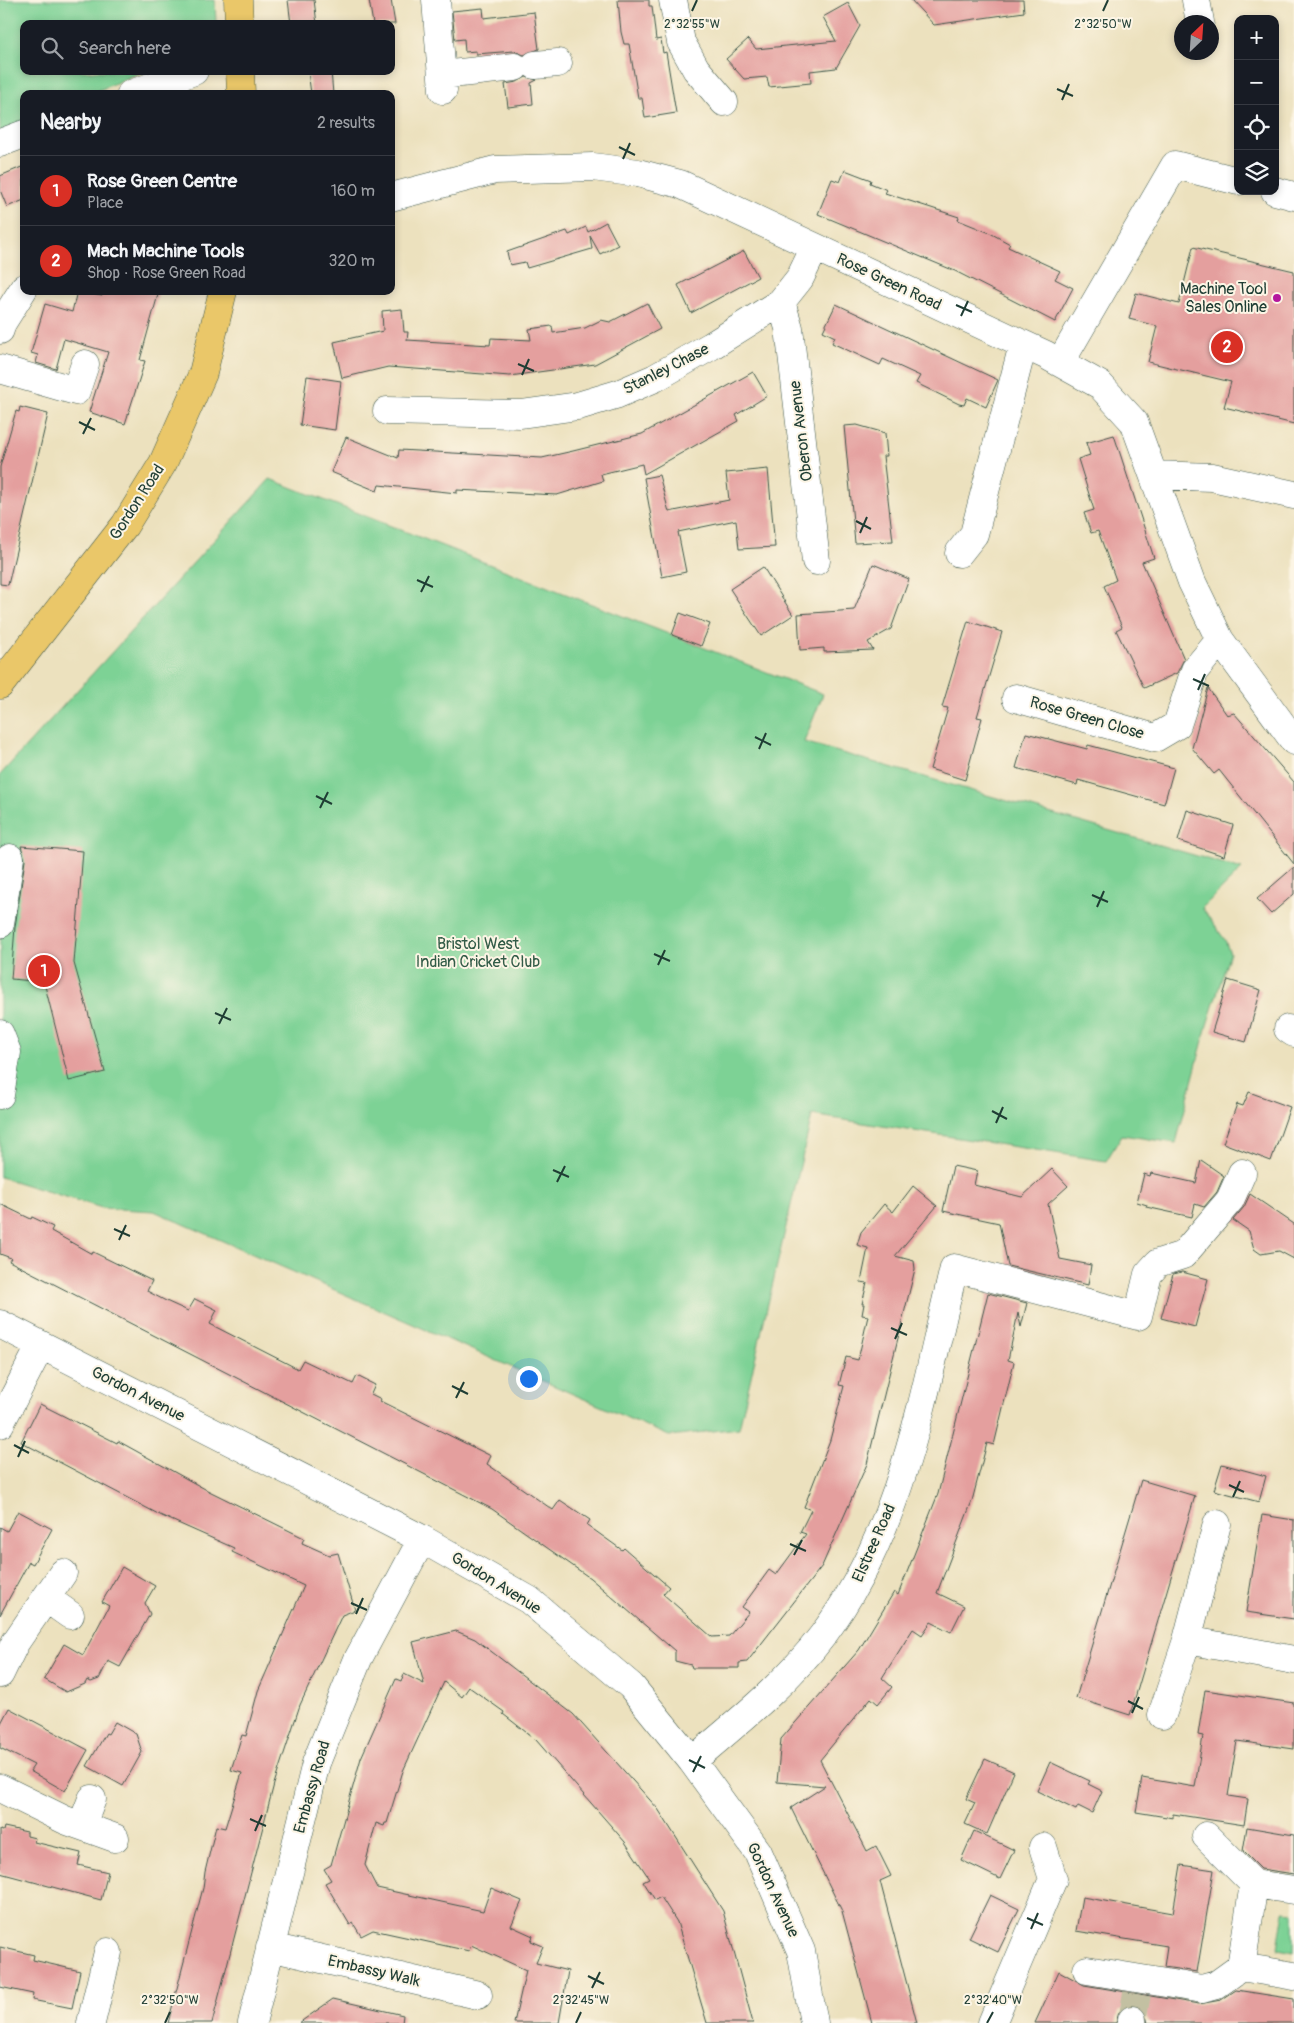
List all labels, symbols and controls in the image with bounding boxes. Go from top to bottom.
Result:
north arrow [1174,15,1219,60]
map controls [1234,15,1279,195]
button: + [1234,15,1279,60]
text: 2°32'55"W [664,17,720,32]
text: 2°32'50"W [1074,17,1132,32]
search box [20,20,395,75]
icon: search [38,34,66,62]
text: Search here [78,36,171,60]
button: − [1234,60,1279,105]
button: locate [1234,105,1279,150]
text: Nearby [40,109,101,136]
text: 2 results [317,113,375,133]
button: layers [1234,150,1279,195]
text: Rose Green Centre [87,169,237,193]
text: 1 [53,181,59,201]
text: 160 m [331,181,375,201]
text: Place [87,193,123,213]
text: Mach Machine Tools [87,239,244,263]
street label: Rose Green Road [833,249,945,315]
text: 2 [52,251,60,271]
text: 320 m [329,251,375,271]
text: Shop · Rose Green Road [87,263,246,283]
place label: Machine Tool Sales Online [1180,279,1267,317]
marker: Machine Tool Sales Online [1271,292,1283,304]
pin: 2 [1211,328,1243,366]
street label: Stanley Chase [620,339,712,399]
street label: Oberon Avenue [785,379,817,483]
street label: Gordon Road [105,460,169,544]
street label: Rose Green Close [1028,692,1146,744]
park label: Bristol West Indian Cricket Club [416,934,540,972]
pin: 1 [28,952,60,990]
street label: Gordon Avenue [88,1362,188,1426]
your location [516,1366,542,1392]
street label: Elstree Road [848,1501,900,1585]
street label: Gordon Avenue [447,1547,545,1619]
street label: Embassy Road [289,1738,335,1836]
street label: Gordon Avenue [742,1839,804,1941]
street label: Embassy Walk [326,1951,422,1991]
text: 2°32'50"W [141,1993,199,2008]
text: 2°32'45"W [553,1993,609,2008]
text: 2°32'40"W [964,1993,1022,2008]

